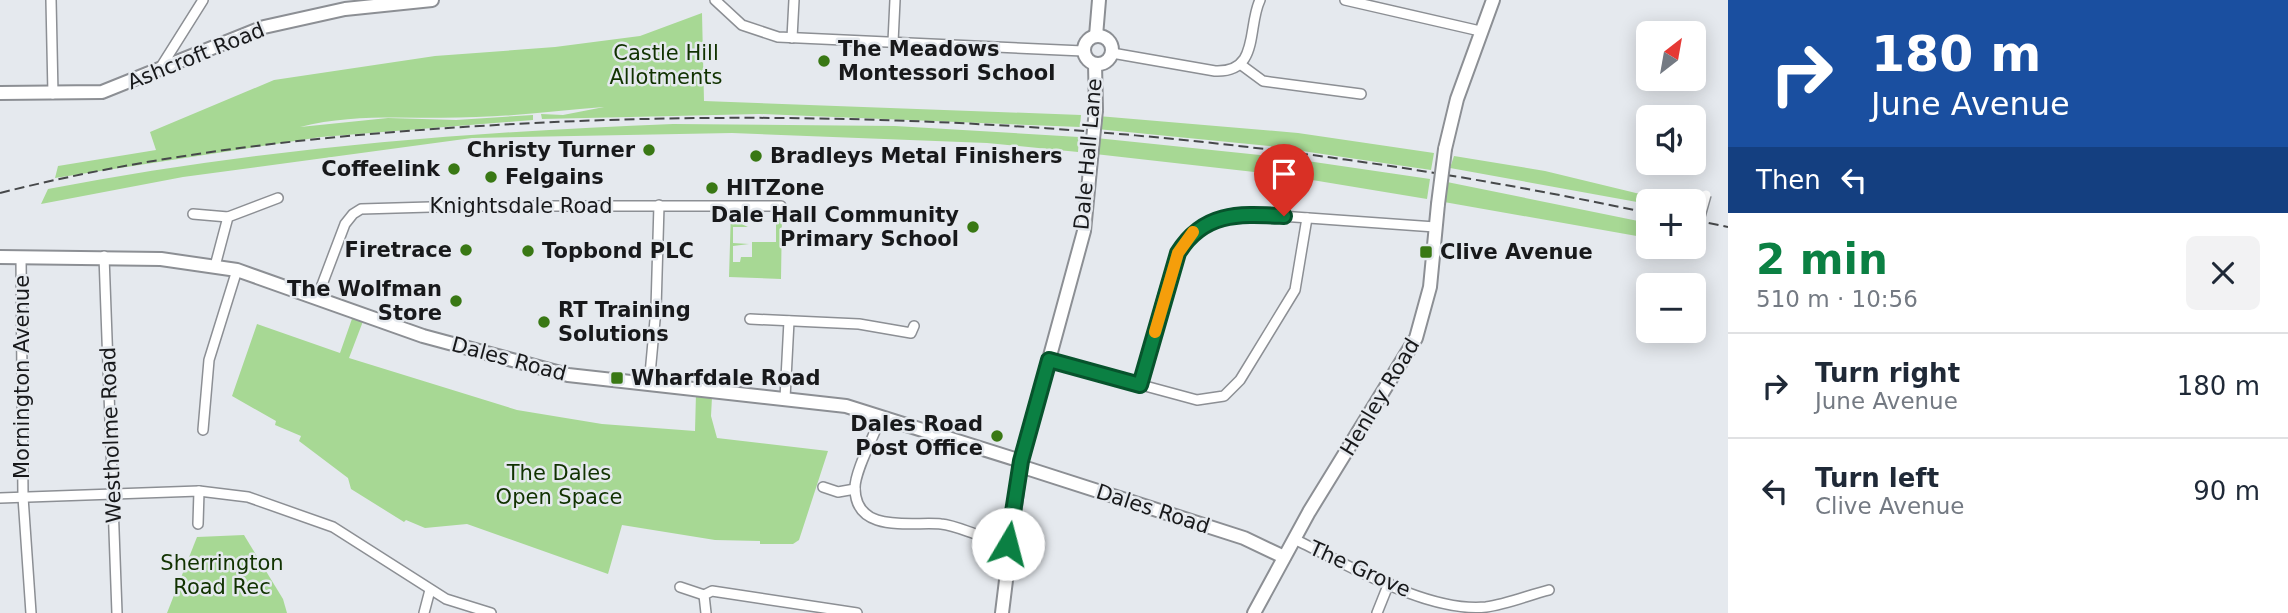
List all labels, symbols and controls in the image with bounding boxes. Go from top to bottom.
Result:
street label: Ashcroft Road [124,18,268,94]
north arrow [1636,21,1706,91]
map controls [1636,21,1706,343]
text: 180 m [1871,26,2041,83]
icon: right [1756,28,1847,119]
place label: The Meadows Montessori School [838,37,1055,85]
park label: Castle Hill Allotments [610,41,722,89]
marker: The Meadows Montessori School [816,53,832,69]
street label: Dale Hall Lane [1069,77,1107,231]
text: June Avenue [1871,85,2070,123]
button: sound [1636,105,1706,175]
place label: Christy Turner [467,138,636,162]
marker: Christy Turner [641,142,657,158]
place label: Bradleys Metal Finishers [770,144,1063,168]
pin [1254,144,1314,216]
marker: Bradleys Metal Finishers [748,148,764,164]
icon: arrive [1265,155,1303,193]
place label: Coffeelink [321,157,441,181]
marker: Coffeelink [446,161,462,177]
icon: left [1835,161,1873,199]
place label: Felgains [505,165,604,189]
text: Then [1756,165,1821,195]
marker: Felgains [483,169,499,185]
place label: HITZone [726,176,825,200]
marker: HITZone [704,180,720,196]
button: + [1636,189,1706,259]
street label: Knightsdale Road [429,194,613,218]
place label: Dale Hall Community Primary School [711,203,959,251]
marker: Dale Hall Community Primary School [965,219,981,235]
text: 2 min [1756,235,1888,284]
button: close [2186,236,2260,310]
place label: Firetrace [345,238,452,262]
place label: Topbond PLC [542,239,694,263]
place label: Clive Avenue [1440,240,1593,264]
marker: Firetrace [458,242,474,258]
marker: Topbond PLC [520,243,536,259]
marker: Clive Avenue [1418,244,1434,260]
button: − [1636,273,1706,343]
street label: Mornington Avenue [10,275,34,479]
place label: The Wolfman Store [287,277,442,325]
text: 510 m · 10:56 [1756,286,1918,312]
marker: The Wolfman Store [448,293,464,309]
place label: RT Training Solutions [558,298,691,346]
marker: RT Training Solutions [536,314,552,330]
street label: Dales Road [449,332,569,386]
street label: Henley Road [1336,334,1424,460]
street label: Westholme Road [96,346,126,524]
text: Turn right [1815,358,1960,388]
place label: Wharfdale Road [631,366,821,390]
icon: right [1756,367,1794,405]
marker: Wharfdale Road [609,370,625,386]
text: 180 m [2177,371,2260,401]
text: June Avenue [1815,388,1958,414]
place label: Dales Road Post Office [850,412,983,460]
marker: Dales Road Post Office [989,428,1005,444]
park label: The Dales Open Space [496,461,622,509]
text: Turn left [1815,463,1939,493]
icon: left [1756,472,1794,510]
text: 90 m [2193,476,2260,506]
street label: Dales Road [1093,479,1213,539]
text: Clive Avenue [1815,493,1964,519]
position arrow [971,507,1045,581]
street label: The Grove [1305,536,1414,602]
park label: Sherrington Road Rec [160,551,284,599]

